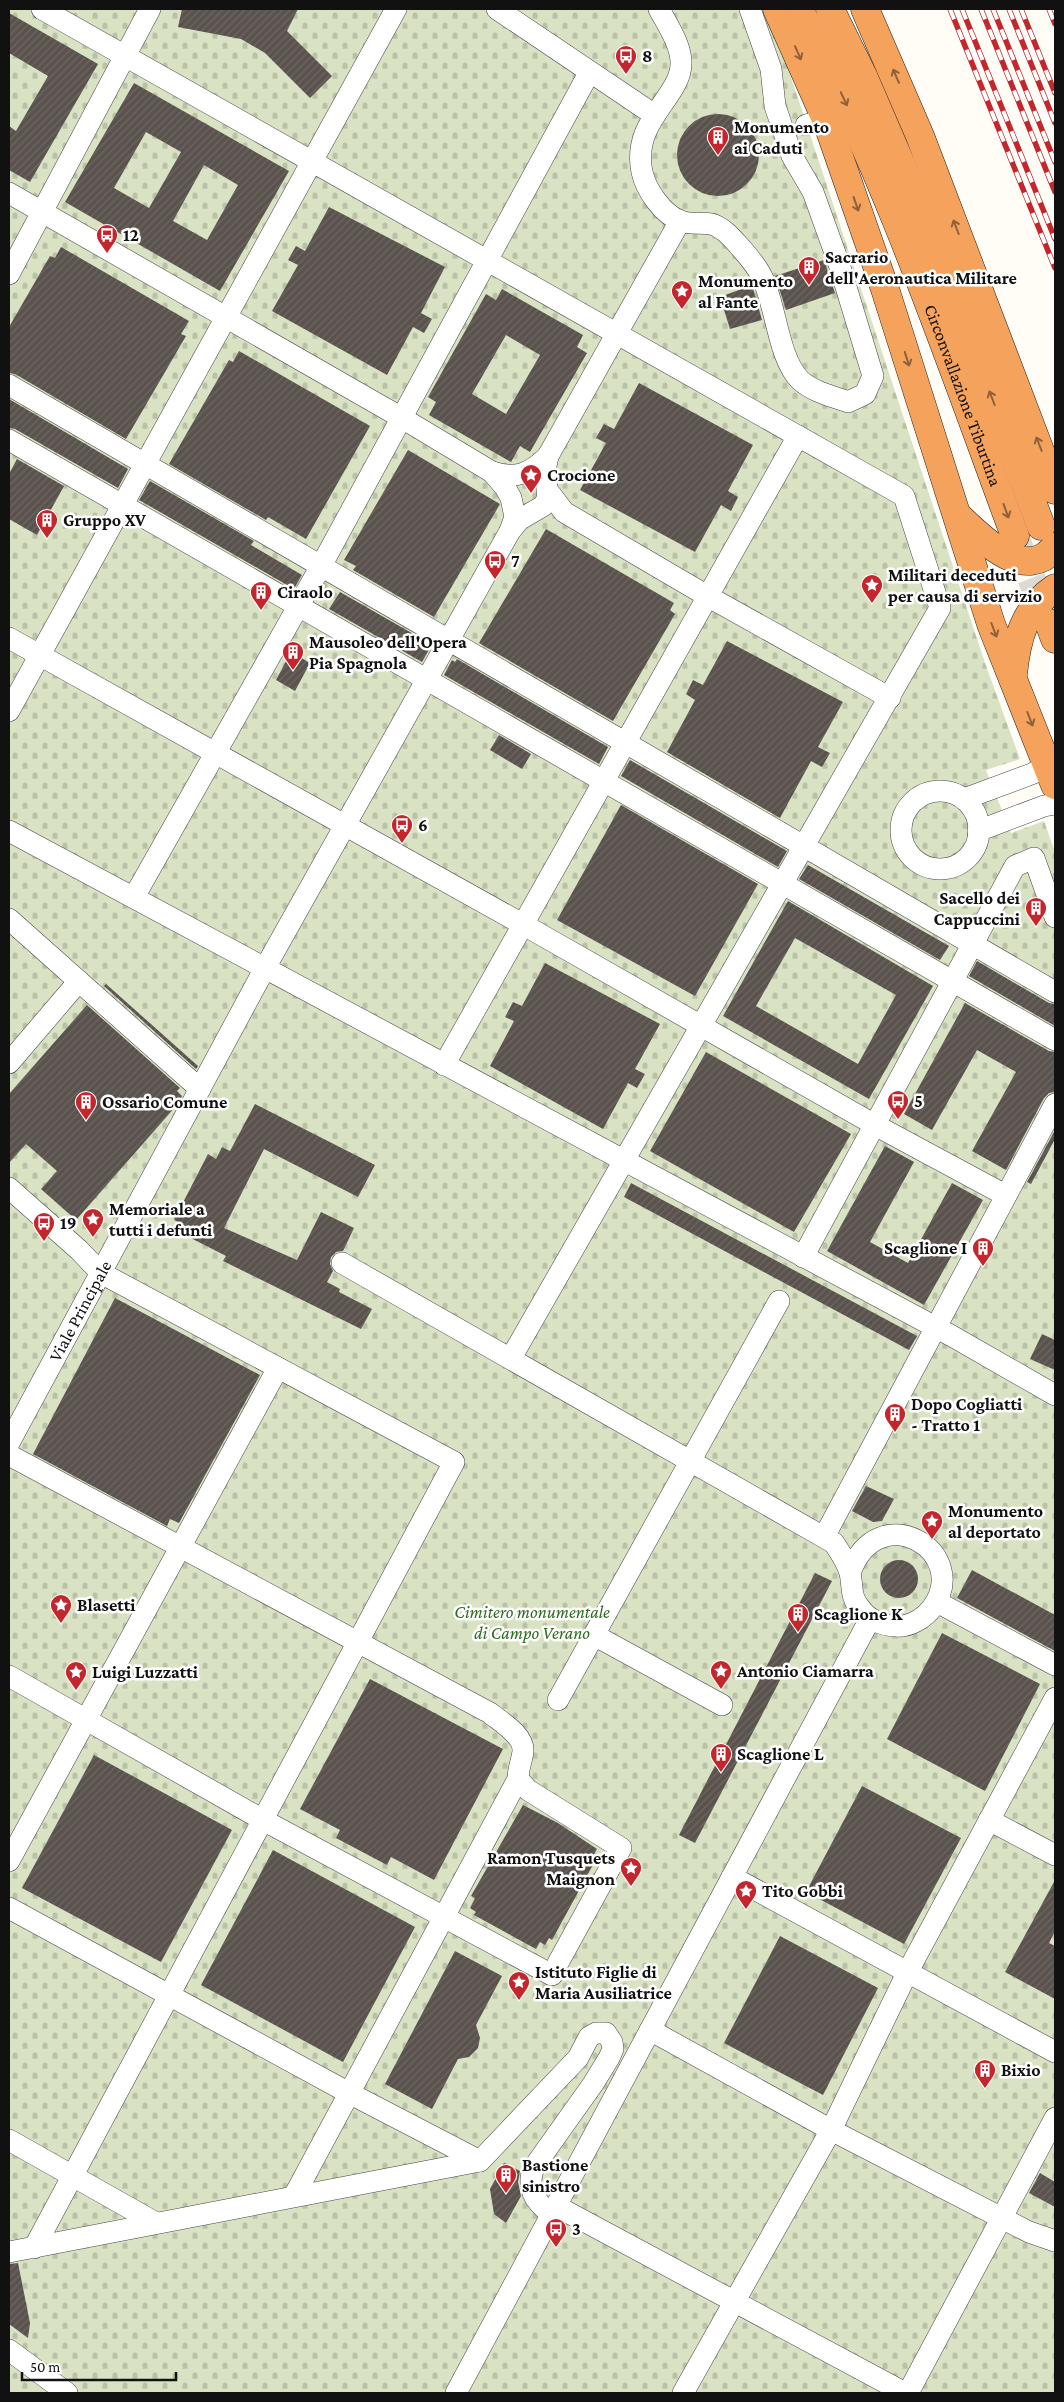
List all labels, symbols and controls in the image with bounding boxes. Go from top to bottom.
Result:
bus stop icon: 8 [614,44,638,75]
one-way arrow [794,45,803,60]
place label: 8 [642,46,652,66]
one-way arrow [890,69,900,84]
one-way arrow [840,91,850,106]
place label: Monumento ai Caduti [734,117,829,158]
building icon: Monumento ai Caduti [706,125,730,156]
one-way arrow [852,196,861,212]
one-way arrow [951,220,960,235]
bus stop icon: 12 [95,223,119,254]
place label: 12 [123,225,139,245]
place label: Sacrario dell'Aeronautica Militare [825,247,1017,288]
building icon: Sacrario dell'Aeronautica Militare [797,255,821,286]
place label: Monumento al Fante [698,271,793,312]
place icon: Monumento al Fante [670,279,694,310]
street label: Circonvallazione Tiburtina [920,302,1006,489]
one-way arrow [903,350,913,366]
one-way arrow [987,391,996,406]
one-way arrow [1034,437,1043,452]
place icon: Crocione [519,463,543,494]
place label: Crocione [547,465,615,485]
one-way arrow [1002,503,1011,518]
building icon: Gruppo XV [35,508,59,539]
place label: Gruppo XV [63,510,146,530]
bus stop icon: 7 [483,549,507,580]
place label: 7 [511,551,520,571]
place label: Militari deceduti per causa di servizio [888,565,1042,606]
place icon: Militari deceduti per causa di servizio [860,573,884,604]
building icon: Ciraolo [249,580,273,611]
place label: Ciraolo [277,582,333,602]
one-way arrow [990,622,999,637]
place label: Mausoleo dell'Opera Pia Spagnola [309,632,467,673]
building icon: Mausoleo dell'Opera Pia Spagnola [281,640,305,671]
one-way arrow [1026,711,1035,726]
bus stop icon: 6 [390,813,414,844]
place label: 6 [418,815,428,835]
place label: Sacello dei Cappuccini [934,888,1021,929]
building icon: Sacello dei Cappuccini [1024,896,1048,927]
bus stop icon: 5 [886,1089,910,1120]
building icon: Ossario Comune [74,1090,98,1121]
place label: 5 [914,1091,923,1111]
place label: Ossario Comune [102,1092,228,1112]
place label: Memoriale a tutti i defunti [109,1199,213,1240]
place icon: Memoriale a tutti i defunti [81,1207,105,1238]
bus stop icon: 19 [32,1211,56,1242]
place label: 19 [60,1213,77,1233]
building icon: Scaglione I [971,1236,995,1267]
place label: Scaglione I [884,1238,967,1258]
street label: Viale Principale [45,1257,115,1365]
place label: Dopo Cogliatti - Tratto 1 [911,1394,1023,1435]
building icon: Dopo Cogliatti - Tratto 1 [883,1402,907,1433]
place label: Monumento al deportato [948,1501,1043,1542]
place icon: Monumento al deportato [920,1509,944,1540]
place icon: Blasetti [49,1593,73,1624]
place label: Blasetti [77,1595,136,1615]
park label: Cimitero monumentale di Campo Verano [454,1602,610,1643]
building icon: Scaglione K [786,1602,810,1633]
place label: Scaglione K [814,1604,903,1624]
place icon: Antonio Ciamarra [709,1659,733,1690]
place icon: Luigi Luzzatti [64,1660,88,1691]
place label: Antonio Ciamarra [736,1661,874,1681]
place label: Luigi Luzzatti [92,1662,199,1682]
building icon: Scaglione L [709,1742,733,1773]
place label: Scaglione L [737,1744,824,1764]
place label: Ramon Tusquets Maignon [487,1848,616,1889]
place icon: Ramon Tusquets Maignon [619,1856,643,1887]
place icon: Tito Gobbi [734,1879,758,1910]
place label: Tito Gobbi [762,1881,844,1901]
place label: Istituto Figlie di Maria Ausiliatrice [535,1962,672,2003]
place icon: Istituto Figlie di Maria Ausiliatrice [507,1970,531,2001]
building icon: Bixio [973,2058,997,2089]
place label: Bixio [1001,2060,1041,2080]
place label: Bastione sinistro [522,2155,588,2196]
building icon: Bastione sinistro [494,2163,518,2194]
bus stop icon: 3 [544,2217,568,2248]
place label: 3 [572,2219,581,2239]
scale bar [22,2350,176,2382]
text: 50 m [30,2359,60,2375]

